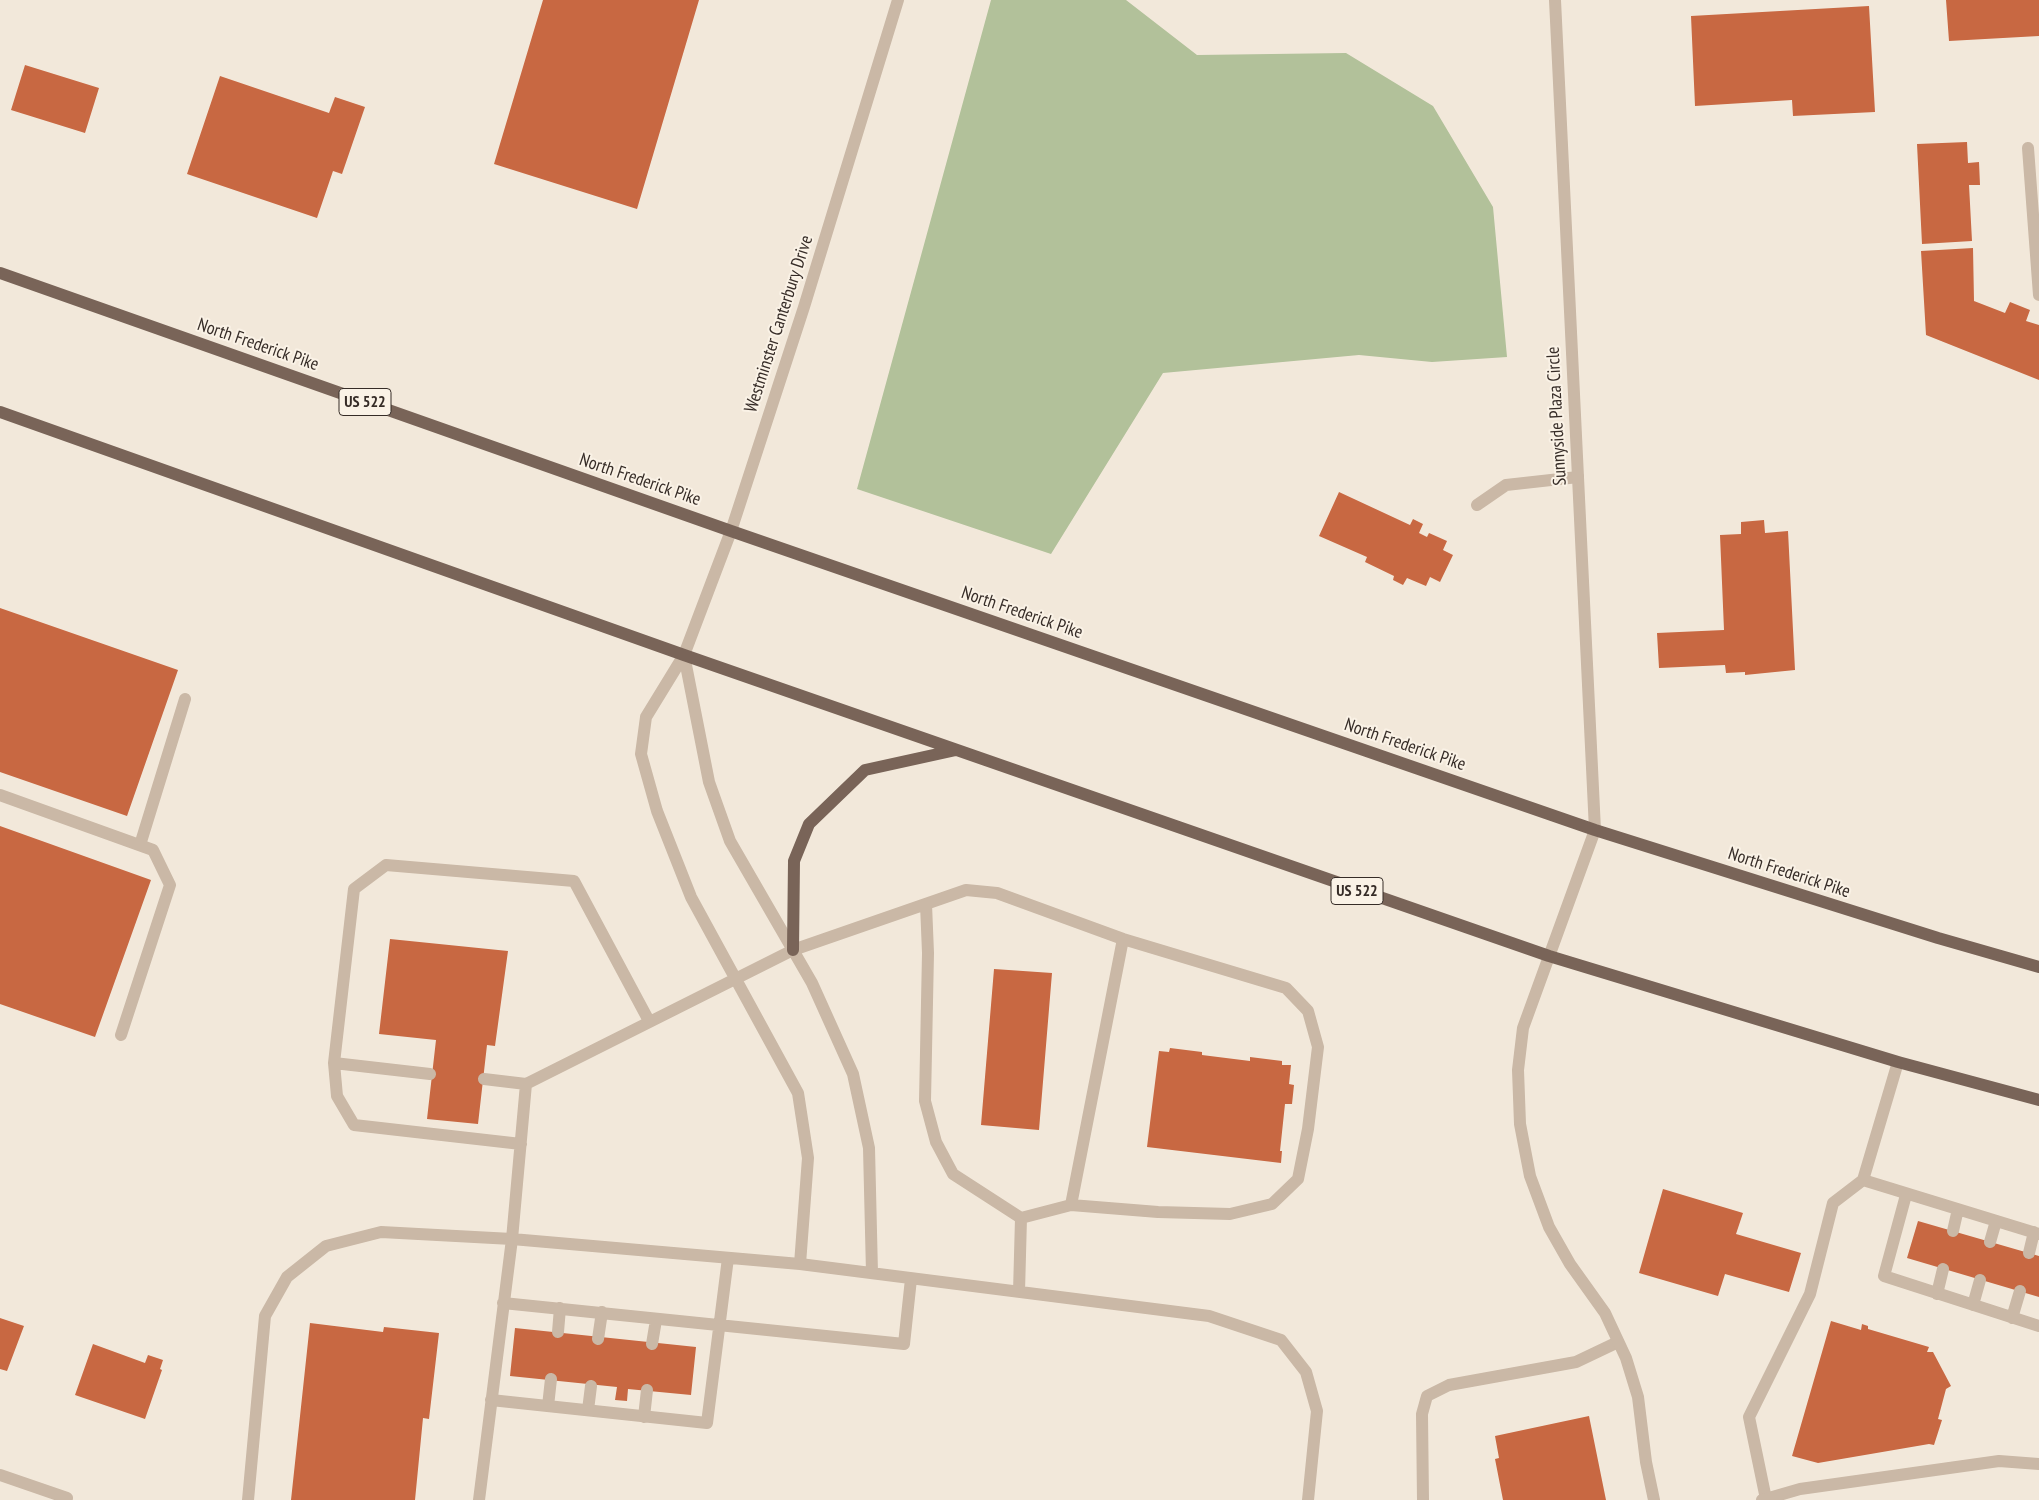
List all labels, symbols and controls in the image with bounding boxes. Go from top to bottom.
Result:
street label: Westminster Canterbury Drive [740,233,818,415]
street label: North Frederick Pike [195,314,321,376]
street label: Sunnyside Plaza Circle [1543,346,1571,486]
road number: US 522 [339,388,391,416]
street label: North Frederick Pike [577,449,703,511]
street label: North Frederick Pike [959,582,1085,644]
street label: North Frederick Pike [1342,714,1468,776]
street label: North Frederick Pike [1725,843,1853,903]
road number: US 522 [1331,878,1383,904]

